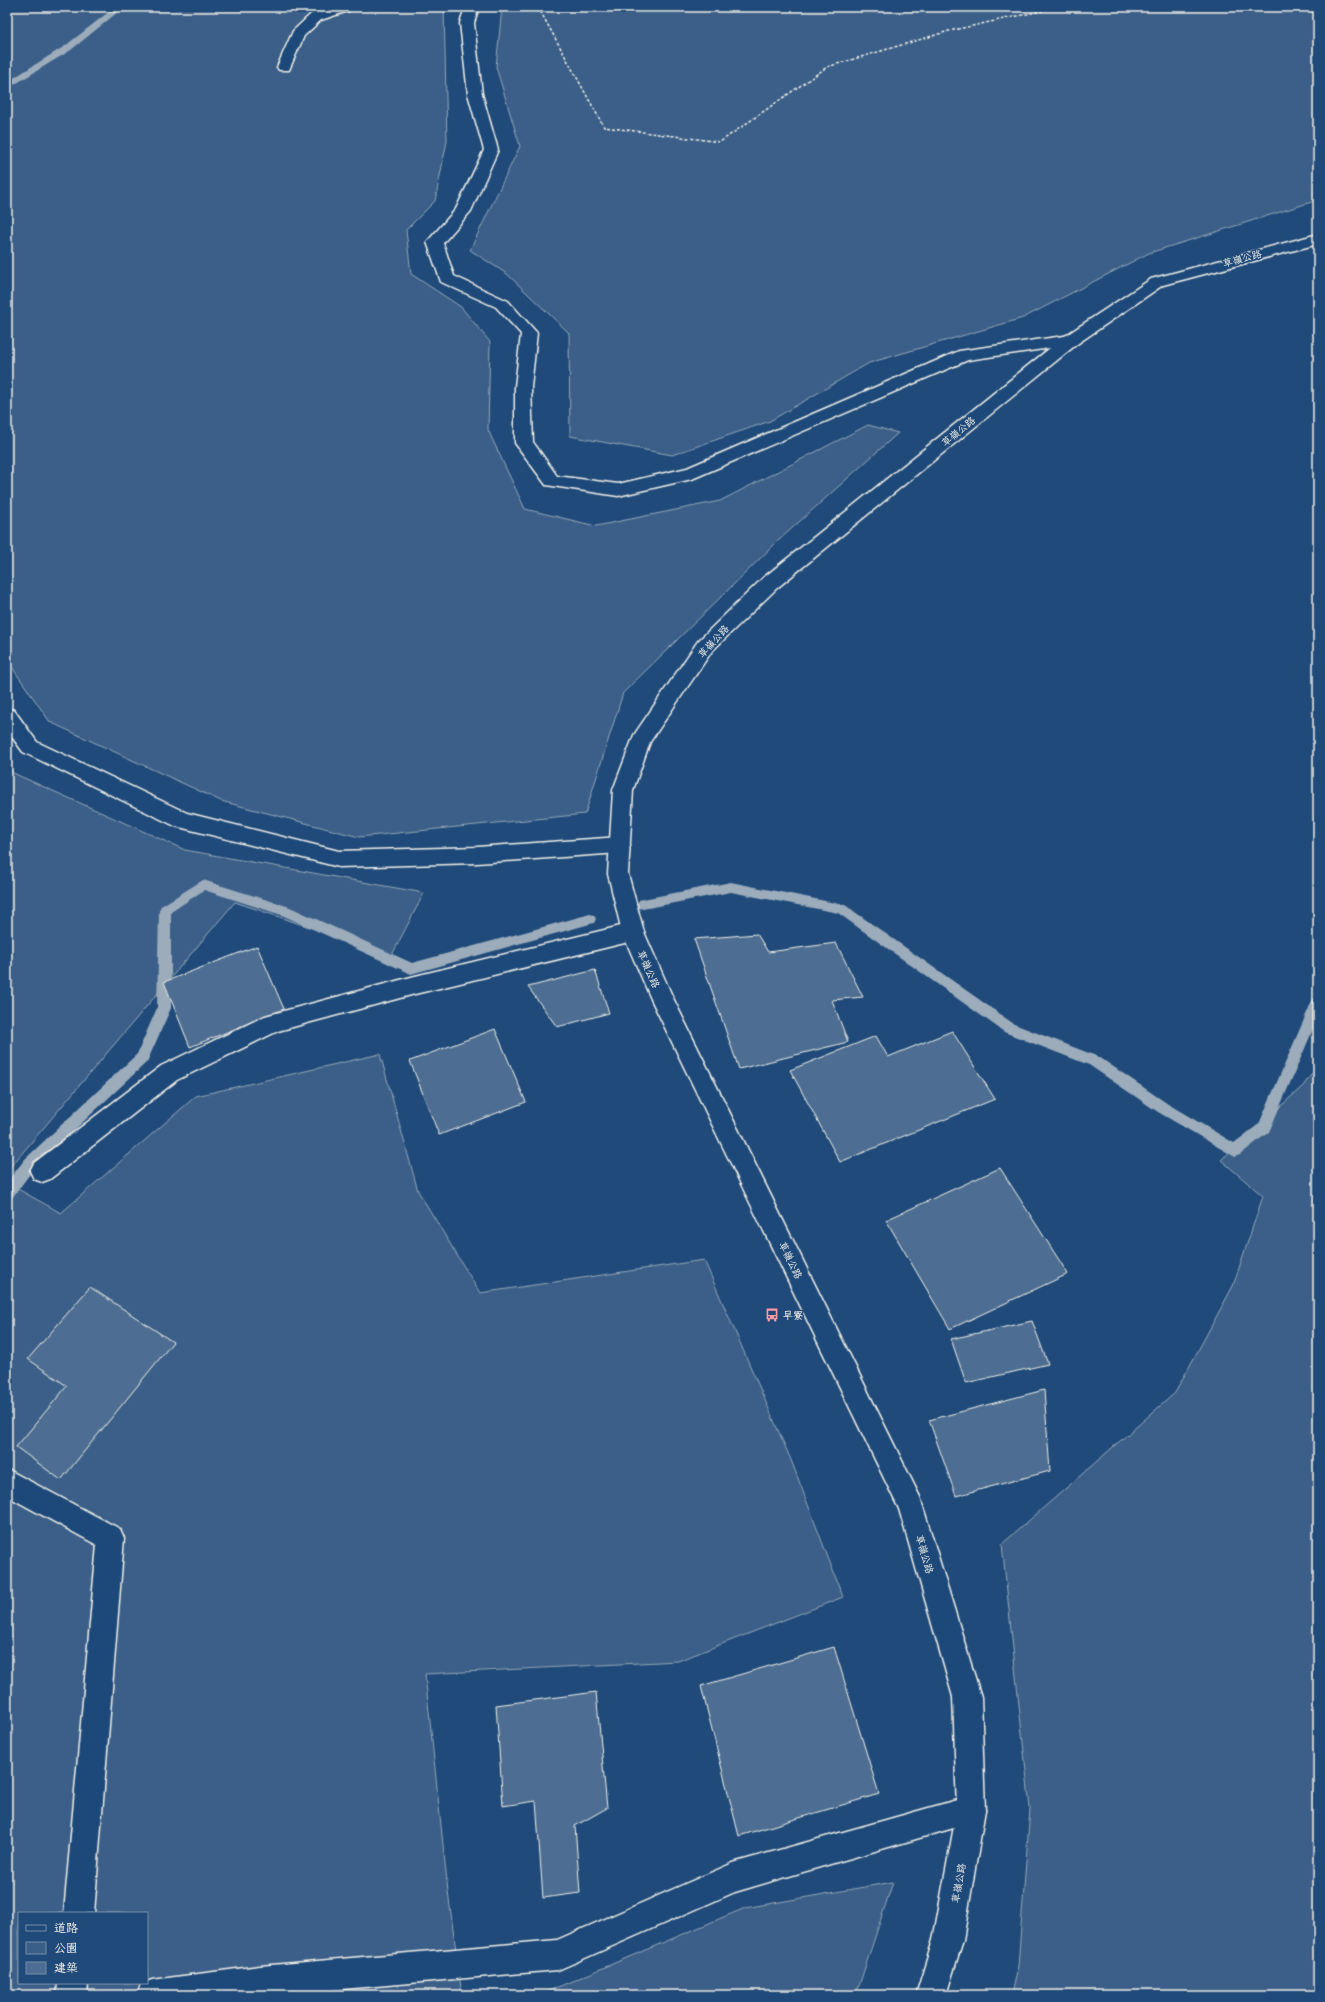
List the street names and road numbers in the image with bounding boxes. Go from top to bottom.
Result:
street label: 草嶺公路 [1221,247,1263,270]
street label: 草嶺公路 [939,414,978,449]
street label: 草嶺公路 [695,622,732,661]
street label: 草嶺公路 [634,948,663,990]
street label: 草嶺公路 [776,1239,805,1281]
street label: 草嶺公路 [913,1533,936,1575]
street label: 草嶺公路 [949,1862,968,1904]

